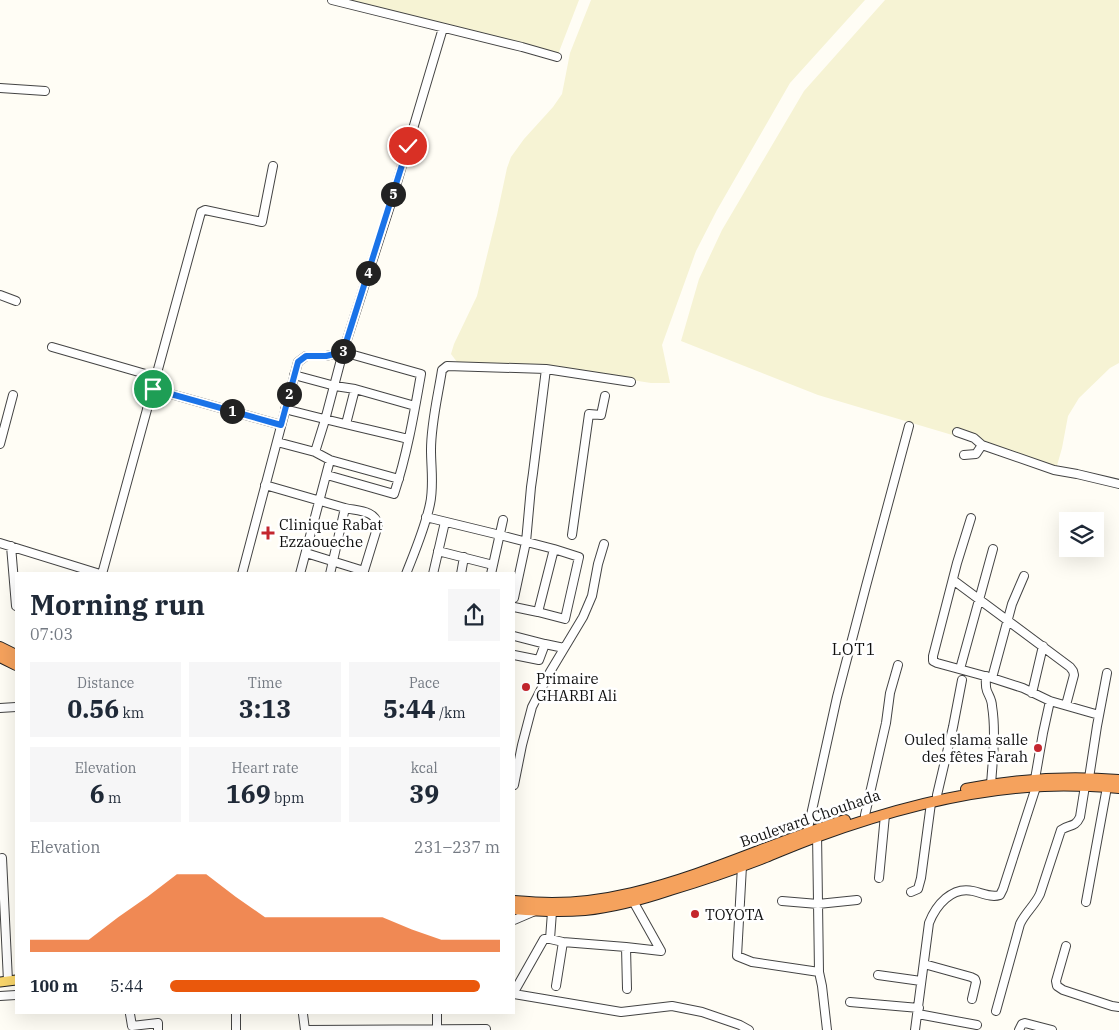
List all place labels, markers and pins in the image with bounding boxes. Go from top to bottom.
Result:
pin [387,125,429,167]
pin: 5 [380,182,406,206]
pin: 4 [356,260,380,286]
pin: 3 [330,338,356,364]
pin [132,368,174,410]
pin: 2 [276,382,302,406]
pin: 1 [220,398,244,424]
place label: Clinique Rabat Ezzaoueche [279,515,383,551]
marker: Clinique Rabat Ezzaoueche [261,526,275,540]
place label: Primaire GHARBI Ali [536,669,617,705]
marker: Primaire GHARBI Ali [520,681,532,693]
place label: Ouled slama salle des fêtes Farah [904,730,1028,766]
marker: Ouled slama salle des fêtes Farah [1032,742,1044,754]
place label: TOYOTA [705,905,765,924]
marker: TOYOTA [689,908,701,920]

